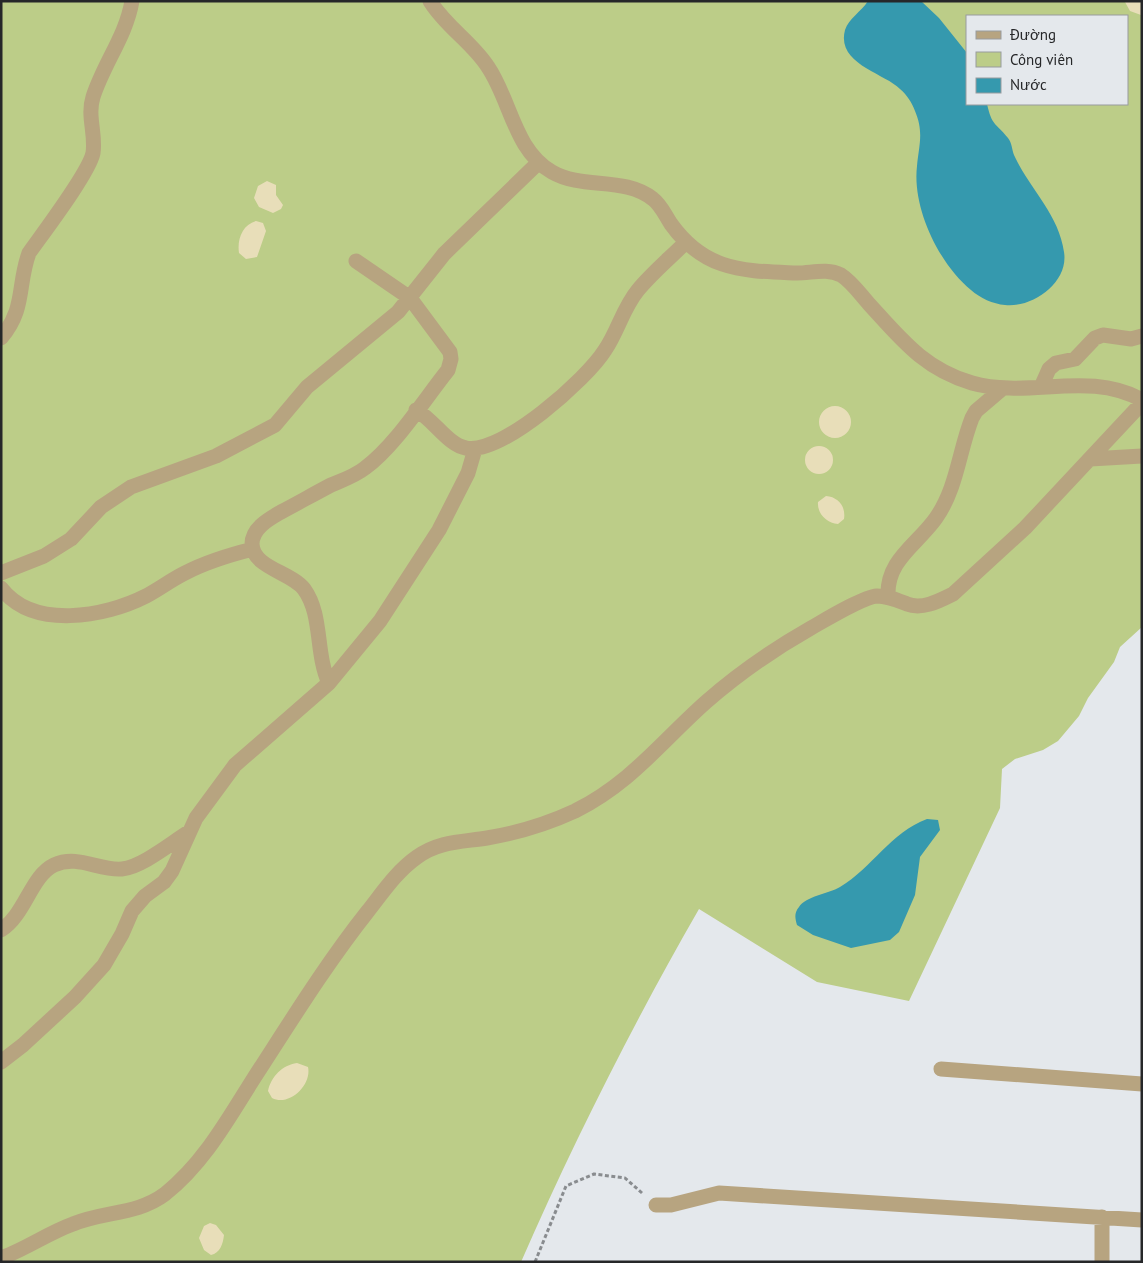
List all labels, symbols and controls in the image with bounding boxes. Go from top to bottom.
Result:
legend [966,15,1128,105]
text: Đường [1009,25,1056,44]
text: Công viên [1010,50,1073,69]
text: Nước [1010,75,1047,94]

